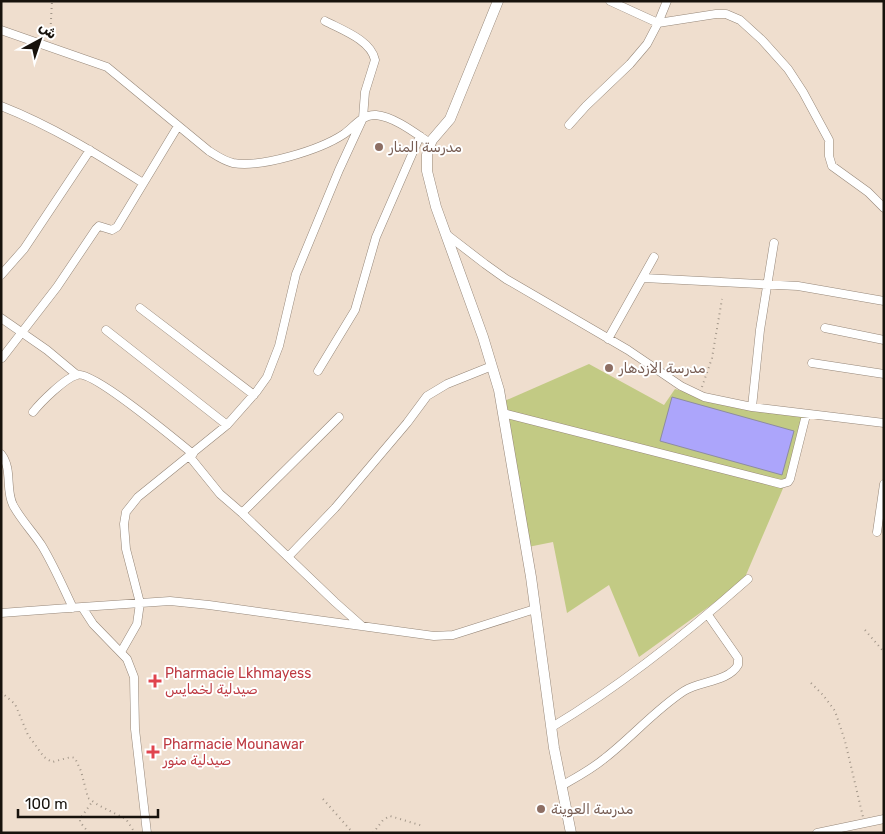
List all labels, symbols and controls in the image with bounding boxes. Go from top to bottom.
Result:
north arrow [15,15,65,65]
text: ش [36,18,60,43]
place label: مدرسة المنار [388,139,462,156]
marker: مدرسة المنار [373,141,385,153]
place label: مدرسة الازدهار [618,360,706,377]
marker: مدرسة الازدهار [603,362,615,374]
place label: Pharmacie Lkhmayess صيدلية لخمايس [165,665,311,698]
marker: Pharmacie Lkhmayess صيدلية لخمايس [149,675,161,687]
place label: Pharmacie Mounawar صيدلية منور [162,736,305,769]
marker: Pharmacie Mounawar صيدلية منور [147,746,159,758]
scale bar [18,786,158,818]
text: 100 m [25,795,67,813]
place label: مدرسة العوينة [551,801,633,818]
marker: مدرسة العوينة [535,803,547,815]

